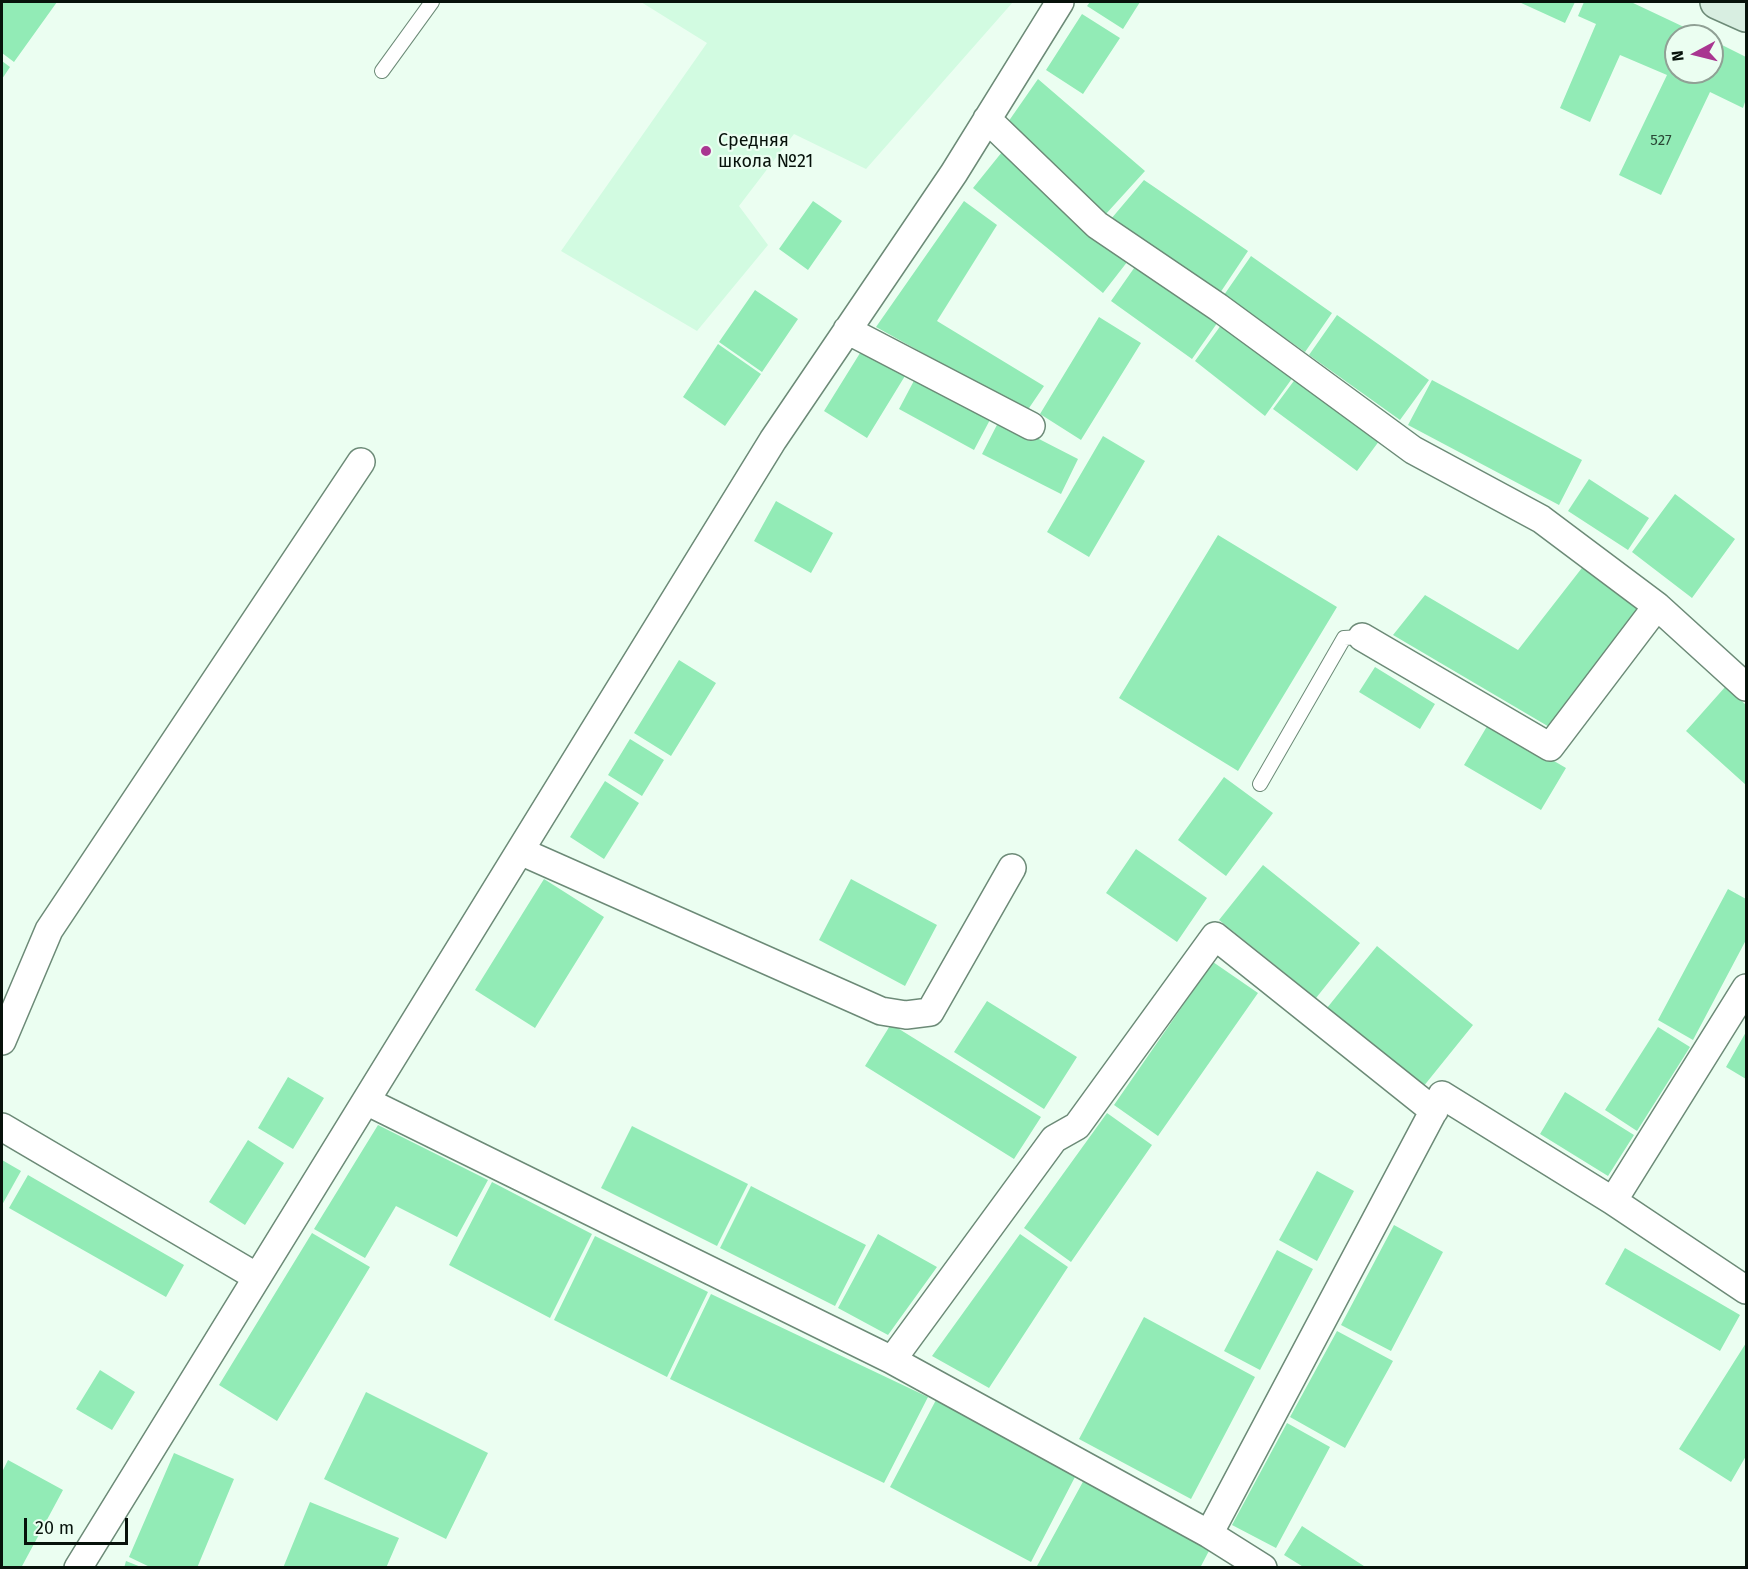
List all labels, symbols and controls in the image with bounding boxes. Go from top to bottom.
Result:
north arrow [1664,24,1724,84]
text: N [1668,50,1688,62]
place label: Средняя школа №21 [718,130,813,172]
house number: 527 [1650,132,1672,150]
marker: Средняя школа №21 [699,144,713,158]
scale bar [27,1506,130,1544]
text: 20 m [35,1517,74,1539]

